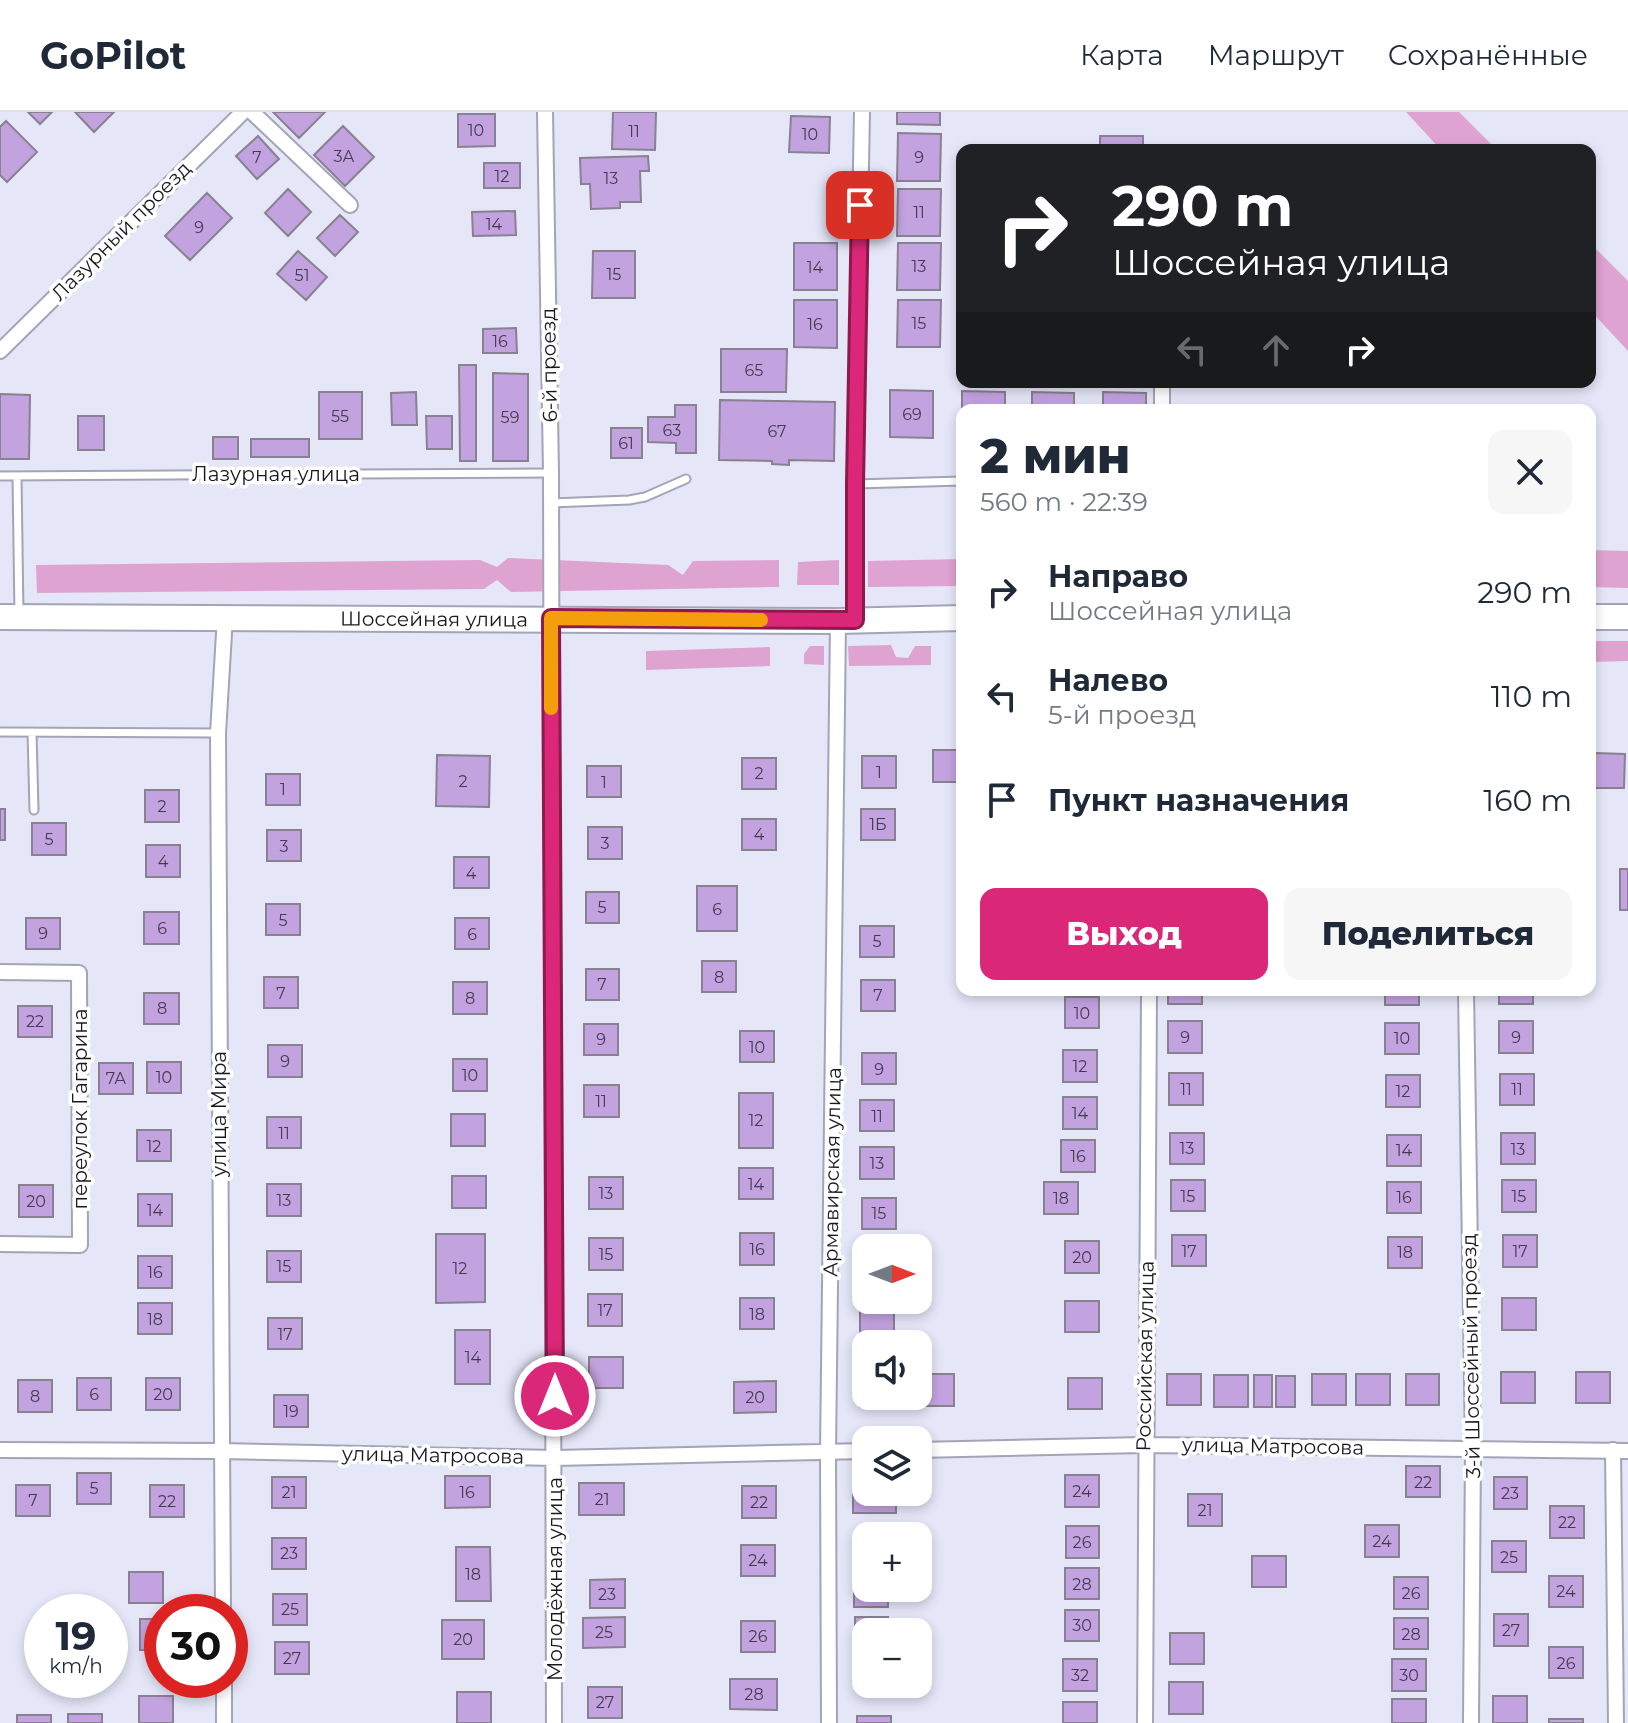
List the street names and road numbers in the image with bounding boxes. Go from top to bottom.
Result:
street label: Лазурный проезд [46,156,196,306]
street label: 6-й проезд [536,307,562,423]
street label: Лазурная улица [192,462,360,486]
street label: Шоссейная улица [340,607,528,632]
street label: переулок Гагарина [68,1009,92,1209]
street label: улица Мира [207,1051,231,1178]
street label: Армавирская улица [818,1067,846,1277]
street label: 3-й Шоссейный проезд [1457,1233,1485,1479]
street label: Российская улица [1131,1260,1159,1452]
street label: улица Матросова [1181,1432,1364,1460]
street label: улица Матросова [341,1441,524,1469]
street label: Молодёжная улица [543,1477,567,1681]

